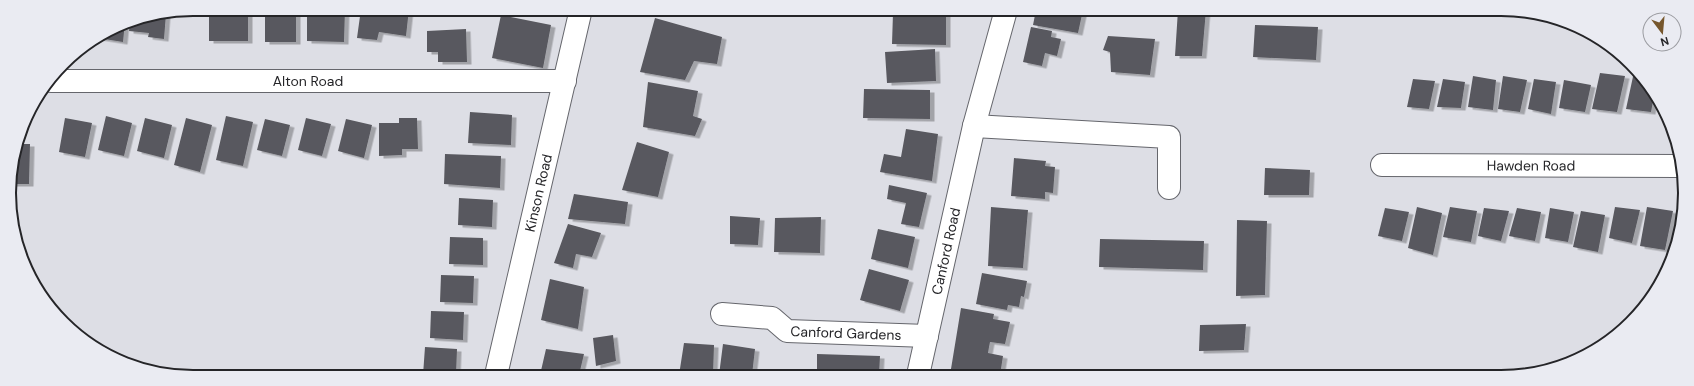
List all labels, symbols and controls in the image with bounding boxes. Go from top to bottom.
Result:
north arrow [1642,12,1682,52]
text: N [1659,34,1671,49]
street label: Alton Road [273,72,343,90]
street label: Kinson Road [521,152,556,234]
street label: Hawden Road [1487,156,1575,175]
street label: Canford Road [927,206,964,296]
street label: Canford Gardens [790,322,902,344]

